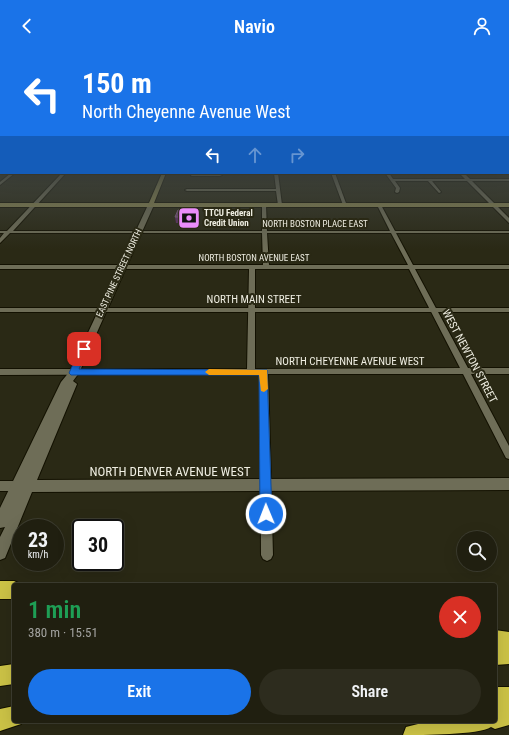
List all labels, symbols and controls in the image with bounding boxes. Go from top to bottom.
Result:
icon: back [16,15,38,37]
icon: person [471,15,493,37]
text: Navio [234,16,275,37]
text: 150 m [82,67,152,100]
icon: left [16,68,68,120]
text: North Cheyenne Avenue West [82,101,291,122]
icon: left [202,144,224,166]
icon: ahead [244,144,266,166]
icon: right [286,144,308,166]
bank icon: TTCU Federal Credit Union [176,205,202,231]
place label: TTCU Federal Credit Union [204,208,253,228]
street label: NORTH BOSTON PLACE EAST [262,219,368,229]
street label: EAST PINE STREET NORTH [94,228,144,318]
street label: NORTH BOSTON AVENUE EAST [199,253,310,263]
street label: NORTH MAIN STREET [207,293,302,306]
street label: WEST NEWTON STREET [439,307,500,405]
pin [67,332,101,366]
icon: arrive [73,338,95,360]
street label: NORTH CHEYENNE AVENUE WEST [275,355,425,368]
street label: NORTH DENVER AVENUE WEST [89,464,251,479]
position arrow [245,493,287,535]
speed limit sign: 30 [72,519,124,571]
text: 23 [28,528,48,552]
map controls [457,531,497,571]
button: search [457,531,497,571]
text: km/h [28,549,48,560]
text: 1 min [28,596,81,624]
button: close [439,596,481,638]
text: 380 m · 15:51 [28,625,98,640]
button: Exit [28,669,251,715]
button: Share [259,669,481,715]

